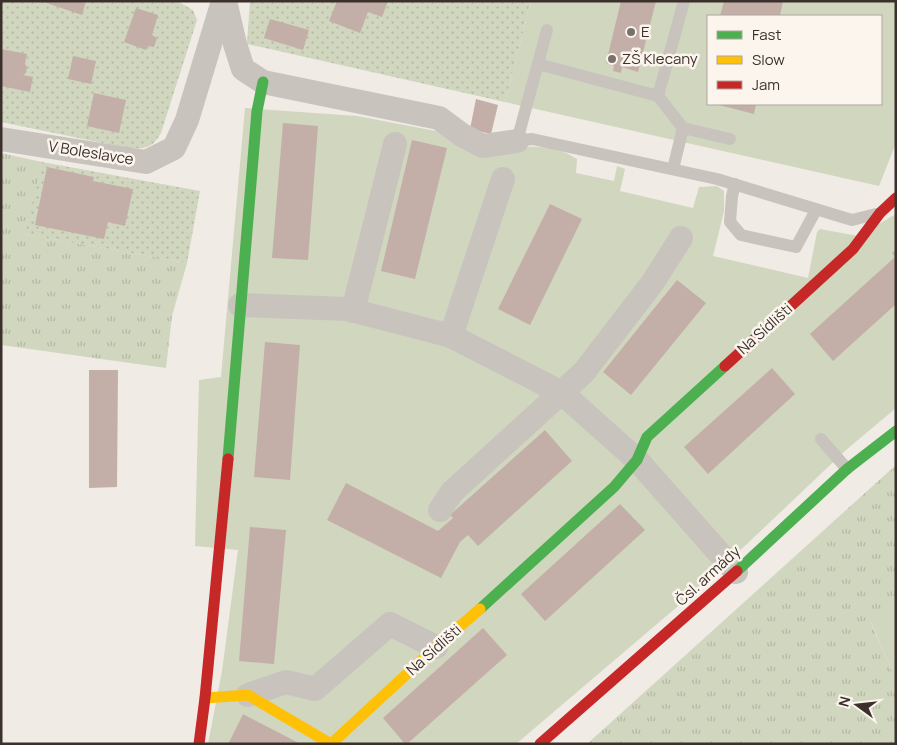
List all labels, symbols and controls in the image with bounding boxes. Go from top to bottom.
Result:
legend [707,15,882,105]
place label: E [641,21,650,42]
text: Fast [752,24,781,45]
marker: E [625,26,637,38]
place label: ZŠ Klecany [622,48,698,69]
text: Slow [752,49,785,70]
marker: ZŠ Klecany [606,53,618,65]
text: Jam [752,74,780,95]
street label: V Boleslavce [47,135,135,170]
street label: Na Sídlišti [733,298,797,359]
street label: Čsl. armády [671,541,745,610]
street label: Na Sídlišti [402,619,466,680]
north arrow [832,680,882,730]
text: N [833,694,854,709]

